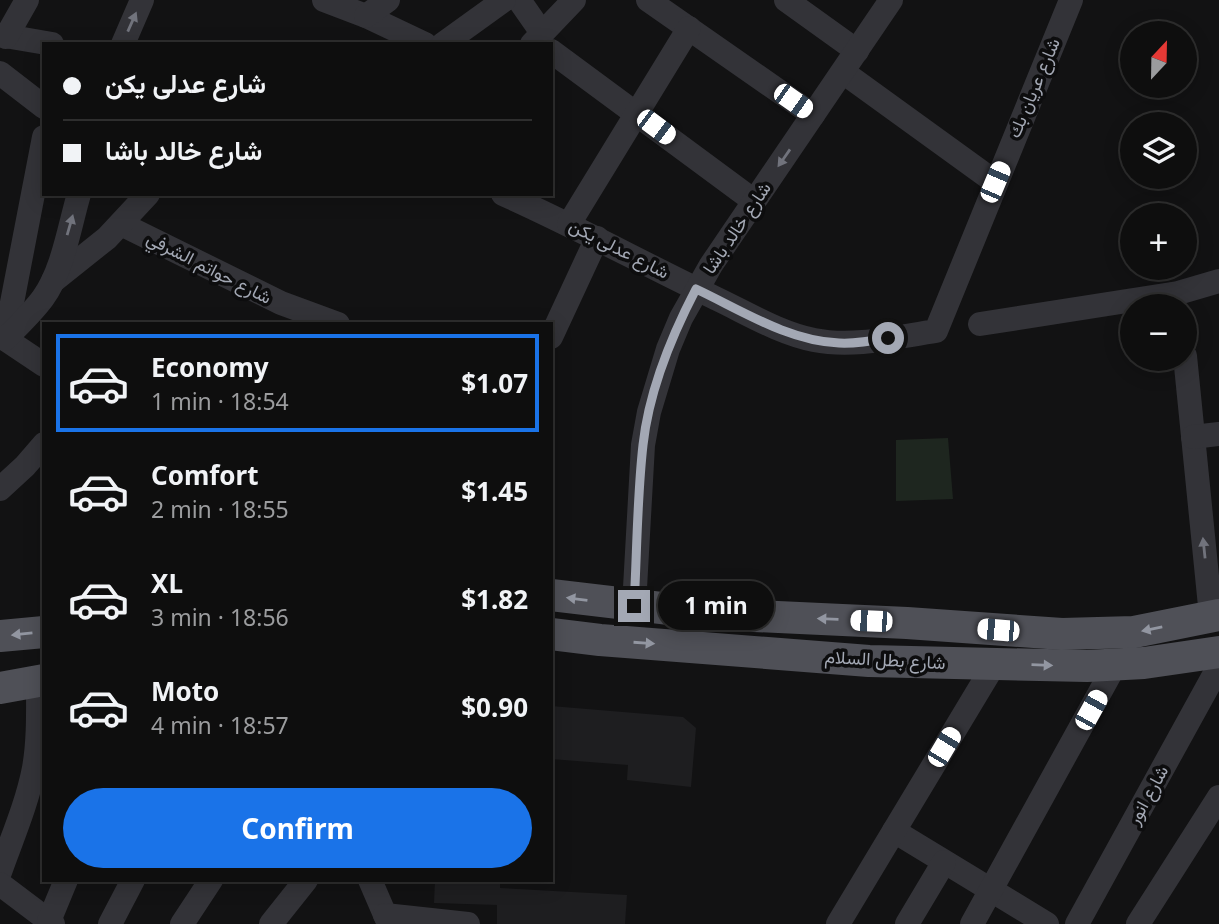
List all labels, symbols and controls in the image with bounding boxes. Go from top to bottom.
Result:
one-way arrow [126,12,138,32]
north arrow [1120,21,1197,98]
map controls [1120,21,1197,371]
street label: شارع عريان بك [1001,34,1066,142]
text: شارع عدلى يكن [105,65,266,101]
car [770,80,817,122]
car [633,106,680,148]
button: layers [1120,112,1197,189]
text: شارع خالد باشا [105,132,262,168]
one-way arrow [777,149,791,167]
car [978,159,1013,205]
street label: شارع خالد باشا [697,177,777,279]
button: + [1120,203,1197,280]
street label: شارع عدلى يكن [565,213,674,284]
one-way arrow [66,214,76,235]
street label: شارع حواتم الشرفي [141,225,276,312]
button: − [1120,294,1197,371]
route start [872,322,904,354]
text: Economy [151,349,269,385]
icon: car [67,352,130,415]
text: $1.07 [461,365,528,401]
text: 1 min · 18:54 [151,385,289,417]
text: Comfort [151,457,259,493]
icon: car [67,460,130,523]
text: $1.45 [461,473,528,509]
text: 2 min · 18:55 [151,493,289,525]
one-way arrow [1199,537,1210,559]
text: XL [151,565,183,601]
icon: car [67,568,130,631]
text: $1.82 [461,581,528,617]
callout: 1 min [658,582,774,630]
text: 1 min [684,589,748,621]
route end [618,590,650,622]
one-way arrow [566,593,588,604]
text: 3 min · 18:56 [151,601,289,633]
car [850,610,893,632]
one-way arrow [816,613,838,624]
car [977,618,1020,642]
one-way arrow [1141,623,1163,634]
one-way arrow [11,629,33,640]
one-way arrow [633,638,655,649]
street label: شارع بطل السلام [824,644,946,675]
one-way arrow [1031,659,1053,670]
text: Moto [151,673,219,709]
icon: car [67,676,130,739]
car [1072,687,1111,733]
text: $0.90 [461,689,528,725]
text: 4 min · 18:57 [151,709,289,741]
car [925,724,964,770]
street label: شارع انور [1121,761,1174,830]
button: Confirm [63,788,532,868]

